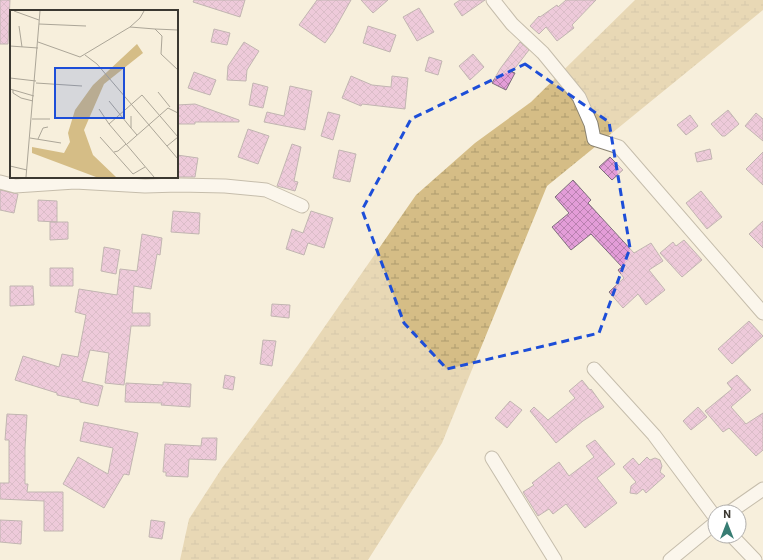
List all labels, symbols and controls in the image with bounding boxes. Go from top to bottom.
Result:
inset map [10,10,178,178]
north arrow [707,504,747,544]
text: N [723,508,731,521]

